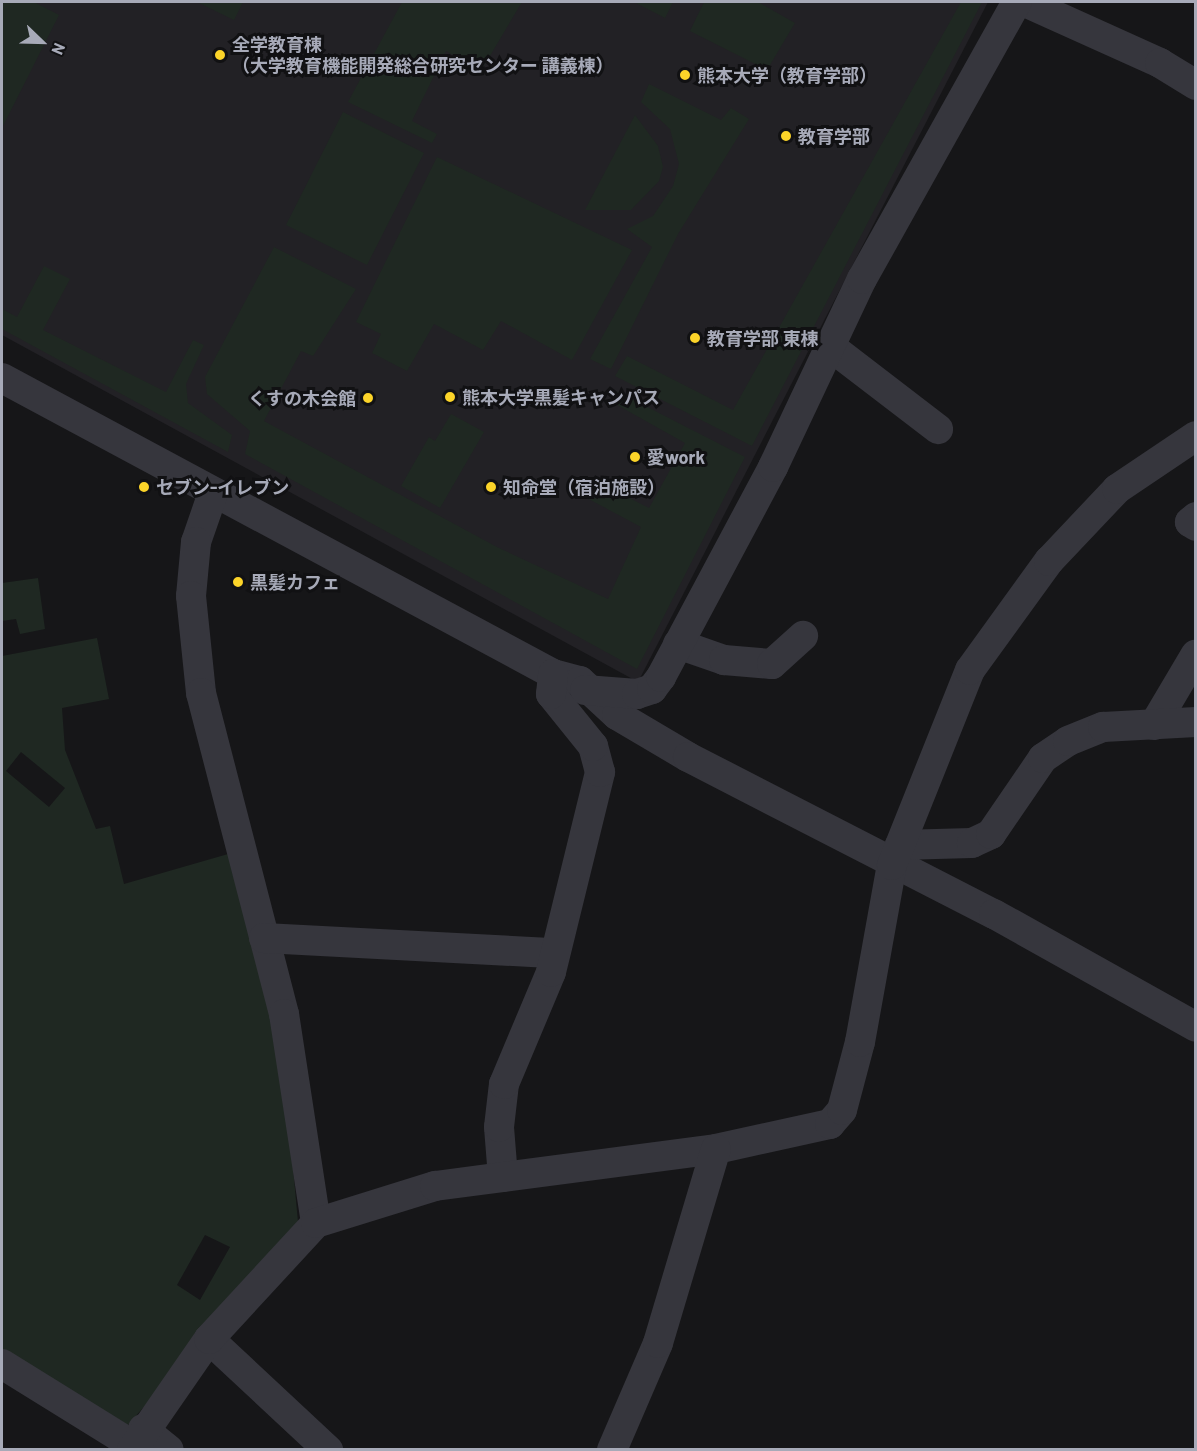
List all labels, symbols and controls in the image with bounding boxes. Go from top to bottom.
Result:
north arrow [12,12,72,72]
place label: 全学教育棟 （大学教育機能開発総合研究センター 講義棟） [232,34,614,76]
text: N [48,41,70,58]
marker: 全学教育棟 （大学教育機能開発総合研究センター 講義棟） [213,48,227,62]
place label: 熊本大学（教育学部） [697,64,877,86]
marker: 熊本大学（教育学部） [678,68,692,82]
place label: 教育学部 [798,125,870,147]
marker: 教育学部 [779,129,793,143]
place label: 教育学部 東棟 [707,327,819,349]
marker: 教育学部 東棟 [688,331,702,345]
place label: 熊本大学黒髪キャンパス [462,386,660,408]
place label: くすの木会館 [248,387,356,409]
marker: 熊本大学黒髪キャンパス [443,390,457,404]
marker: くすの木会館 [361,391,375,405]
place label: 愛work [647,446,705,468]
marker: 愛work [628,450,642,464]
place label: セブン-イレブン [156,476,289,498]
place label: 知命堂（宿泊施設） [503,476,665,498]
marker: セブン-イレブン [137,480,151,494]
marker: 知命堂（宿泊施設） [484,480,498,494]
place label: 黒髪カフェ [250,571,340,593]
marker: 黒髪カフェ [231,575,245,589]

